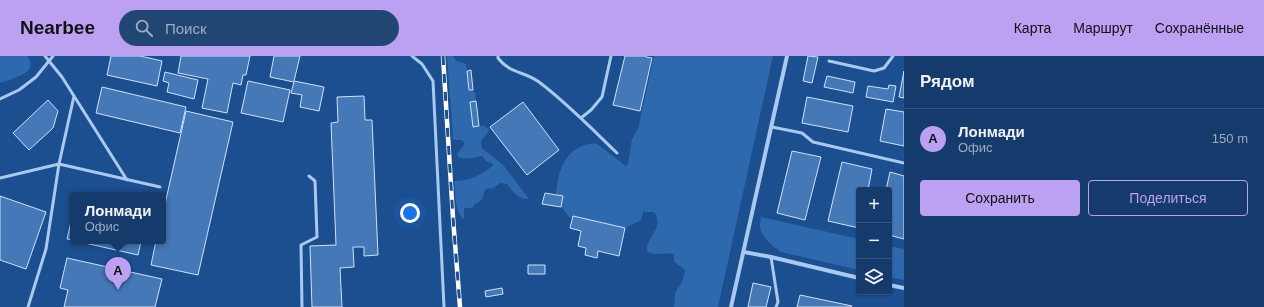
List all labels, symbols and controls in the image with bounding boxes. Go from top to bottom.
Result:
search box [119,10,399,46]
text: Nearbee [20,17,95,38]
icon: search [133,17,155,39]
text: Поиск [165,20,207,37]
text: Карта [1014,20,1051,36]
text: Маршрут [1073,20,1133,36]
text: Сохранённые [1155,20,1244,36]
text: Рядом [920,72,975,91]
text: Лонмади [958,123,1025,140]
text: A [928,131,938,146]
text: 150 m [1212,131,1248,146]
text: Офис [958,140,993,155]
button: Сохранить [920,180,1080,216]
button: Поделиться [1088,180,1248,216]
map controls [856,187,892,295]
button: + [856,187,892,223]
popup [70,192,166,244]
text: Лонмади [85,202,151,219]
your location [400,203,420,223]
text: Офис [85,219,119,234]
button: − [856,223,892,259]
pin: A [105,257,131,290]
button: layers [856,259,892,295]

